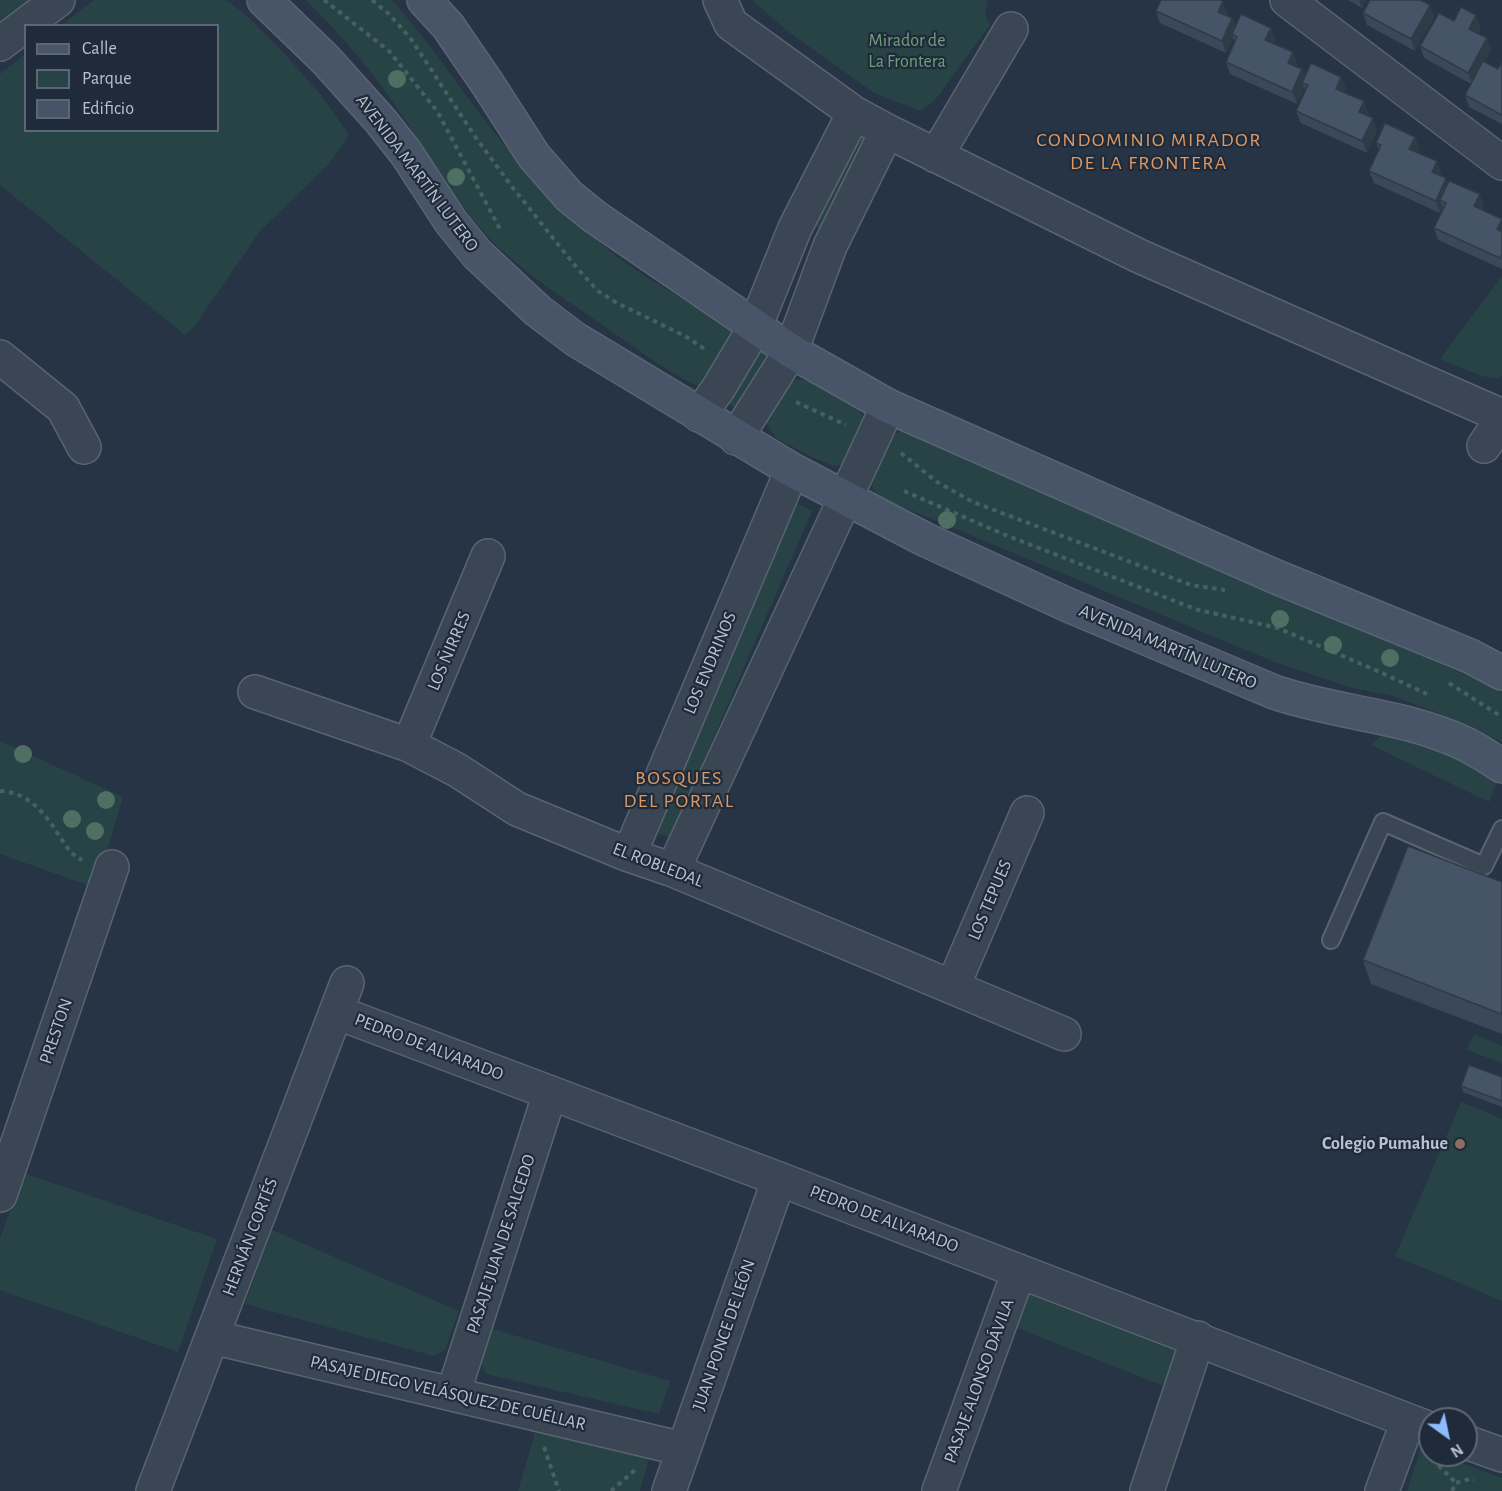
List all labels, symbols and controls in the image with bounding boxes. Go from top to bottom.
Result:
legend [24,24,219,132]
park label: Mirador de La Frontera [868,30,946,72]
text: Calle [82,40,117,58]
text: Parque [82,70,131,88]
street label: AVENIDA MARTÍN LUTERO [351,90,483,256]
text: Edificio [82,100,134,118]
district label: CONDOMINIO MIRADOR DE LA FRONTERA [1036,128,1262,175]
street label: AVENIDA MARTÍN LUTERO [1076,600,1260,694]
street label: LOS ÑIRRES [423,608,475,694]
street label: LOS ENDRINOS [679,609,741,717]
district label: BOSQUES DEL PORTAL [623,766,735,813]
street label: EL ROBLEDAL [610,838,706,892]
street label: LOS TEPUES [963,857,1017,943]
street label: PRESTON [35,995,77,1067]
street label: PEDRO DE ALVARADO [351,1009,507,1085]
place label: Colegio Pumahue [1322,1133,1448,1155]
marker: Colegio Pumahue [1453,1137,1467,1151]
street label: PASAJE JUAN DE SALCEDO [462,1152,540,1336]
street label: HERNÁN CORTÉS [218,1175,282,1299]
street label: PEDRO DE ALVARADO [806,1181,962,1257]
street label: JUAN PONCE DE LEÓN [688,1256,760,1414]
street label: PASAJE ALONSO DÁVILA [939,1296,1019,1466]
street label: PASAJE DIEGO VELÁSQUEZ DE CUÉLLAR [308,1351,588,1435]
north arrow [1418,1407,1478,1467]
text: N [1448,1441,1466,1460]

